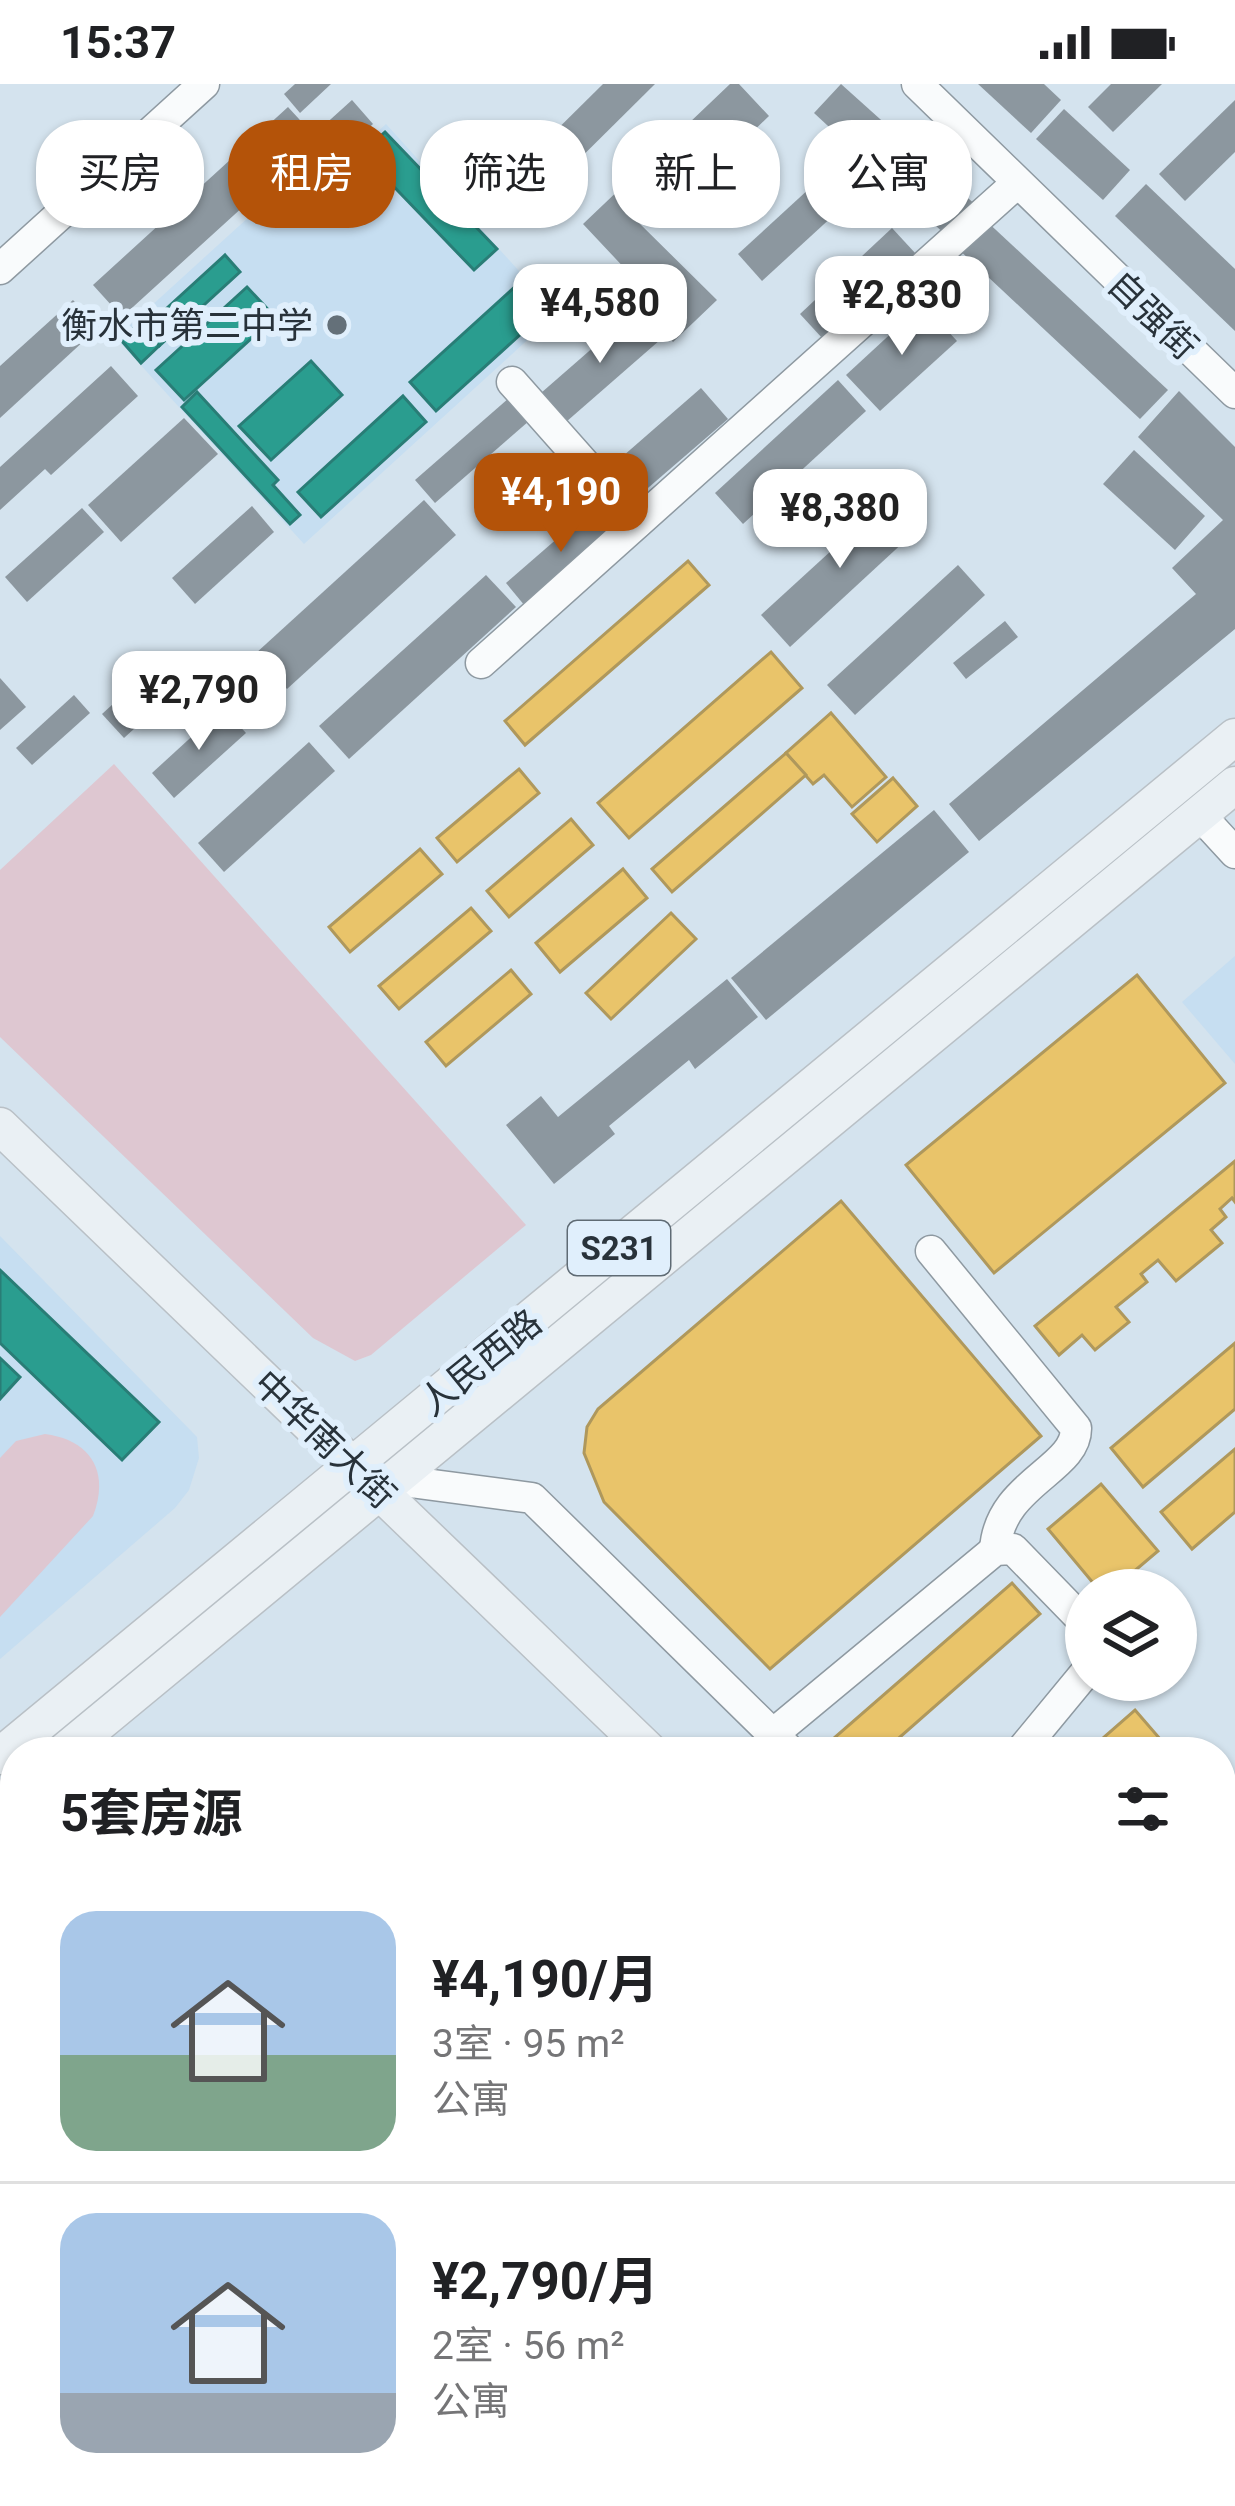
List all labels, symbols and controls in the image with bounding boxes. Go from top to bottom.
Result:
text: 15:37 [60,16,176,69]
chip: 买房 [36,120,204,228]
chip: 租房 [228,120,396,228]
chip: 筛选 [420,120,588,228]
chip: 新上 [612,120,780,228]
chip: 公寓 [804,120,972,228]
pin: ¥2,830 [804,256,1000,358]
street label: 自强街 [1099,263,1206,368]
pin: ¥4,580 [502,264,698,366]
text: ¥2,830 [842,272,962,318]
text: ¥4,580 [540,280,660,326]
place label: 衡水市第二中学 [61,305,313,347]
marker: 衡水市第二中学 [324,312,350,338]
pin: ¥4,190 [463,453,659,555]
text: ¥4,190 [501,469,621,515]
pin: ¥8,380 [742,469,938,571]
text: ¥8,380 [780,485,900,531]
pin: ¥2,790 [101,651,297,753]
text: ¥2,790 [139,667,259,713]
road number: S231 [568,1221,670,1275]
street label: 人民西路 [411,1301,550,1424]
street label: 中华南大街 [245,1362,404,1517]
map controls [1065,1569,1197,1701]
button: layers [1065,1569,1197,1701]
icon: filters [1110,1776,1176,1842]
text: 5套房源 [60,1784,242,1843]
text: ¥4,190/月 [432,1950,659,2009]
icon: home [156,1959,300,2103]
text: 3室 · 95 m² [432,2021,624,2067]
text: 公寓 [432,2077,510,2123]
text: ¥2,790/月 [432,2252,659,2311]
icon: home [156,2261,300,2405]
text: 2室 · 56 m² [432,2323,624,2369]
text: 公寓 [432,2379,510,2425]

